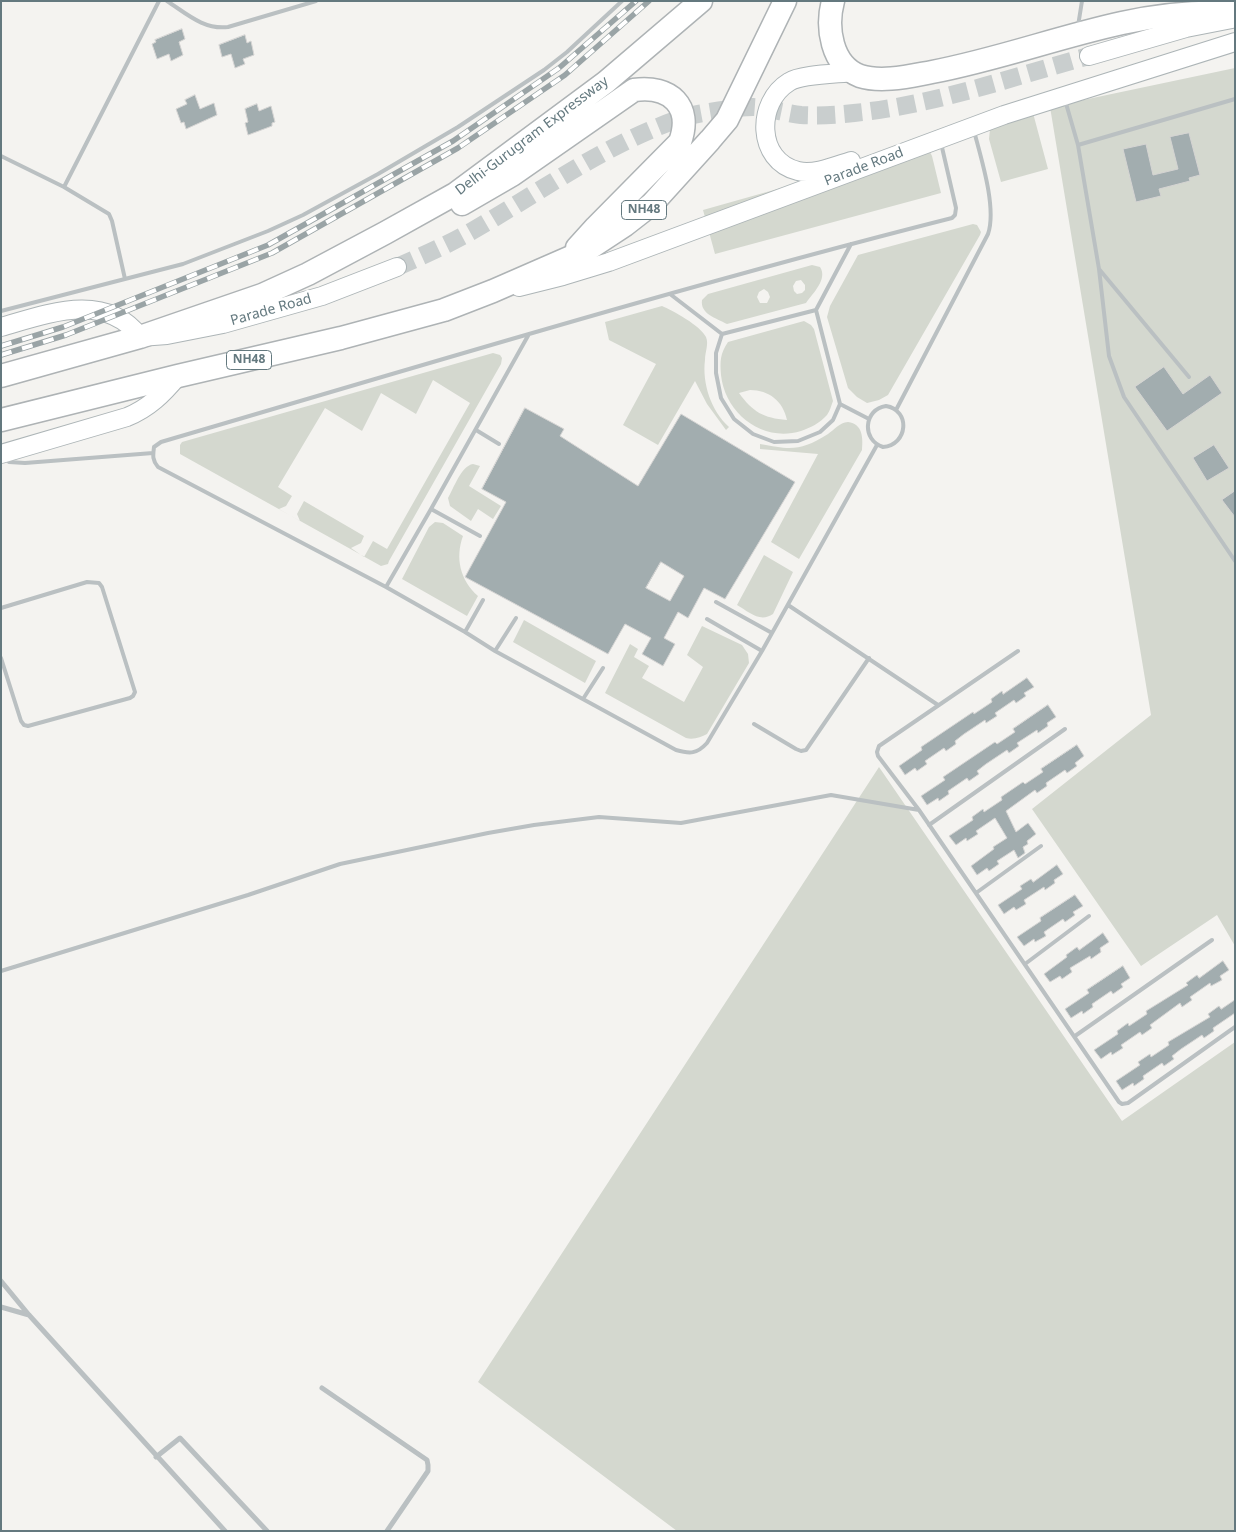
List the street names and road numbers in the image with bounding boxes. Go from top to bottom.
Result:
street label: Delhi-Gurugram Expressway [452,73,612,199]
street label: Parade Road [822,144,906,190]
road number: NH48 [622,200,666,220]
street label: Parade Road [229,290,313,330]
road number: NH48 [226,350,272,370]

